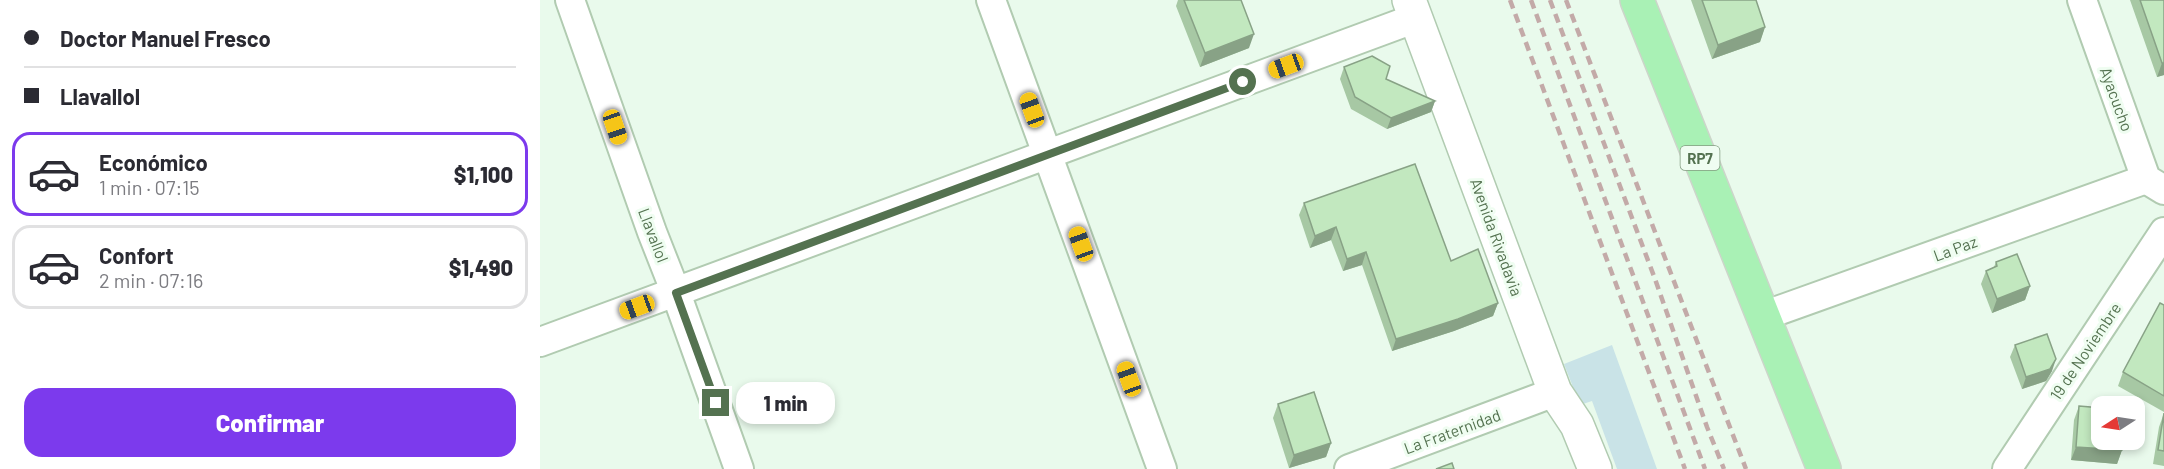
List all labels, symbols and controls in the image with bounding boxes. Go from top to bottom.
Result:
text: Doctor Manuel Fresco [60,25,271,51]
car [1266,51,1306,81]
street label: Ayacucho [2097,64,2137,134]
route start [1229,68,1256,95]
text: Llavallol [60,83,140,109]
car [1017,90,1047,130]
car [601,107,629,147]
road number: RP7 [1680,146,1720,170]
icon: car [27,147,81,201]
text: Económico [99,149,208,175]
text: $1,100 [454,161,513,187]
text: 1 min · 07:15 [99,175,199,199]
street label: Avenida Rivadavia [1467,175,1527,299]
street label: Llavallol [635,205,673,265]
car [1066,224,1096,264]
street label: La Paz [1931,231,1979,265]
icon: car [27,240,81,294]
text: Confort [99,242,174,268]
text: $1,490 [449,254,513,280]
text: 2 min · 07:16 [99,268,203,292]
car [617,292,657,322]
street label: 19 de Noviembre [2045,299,2125,403]
car [1114,359,1144,399]
callout: 1 min [737,382,836,424]
button: Confirmar [24,388,516,457]
route end [702,389,729,416]
text: 1 min [764,391,807,415]
north arrow [2091,396,2145,450]
map controls [2091,396,2145,450]
street label: La Fraternidad [1401,405,1503,457]

